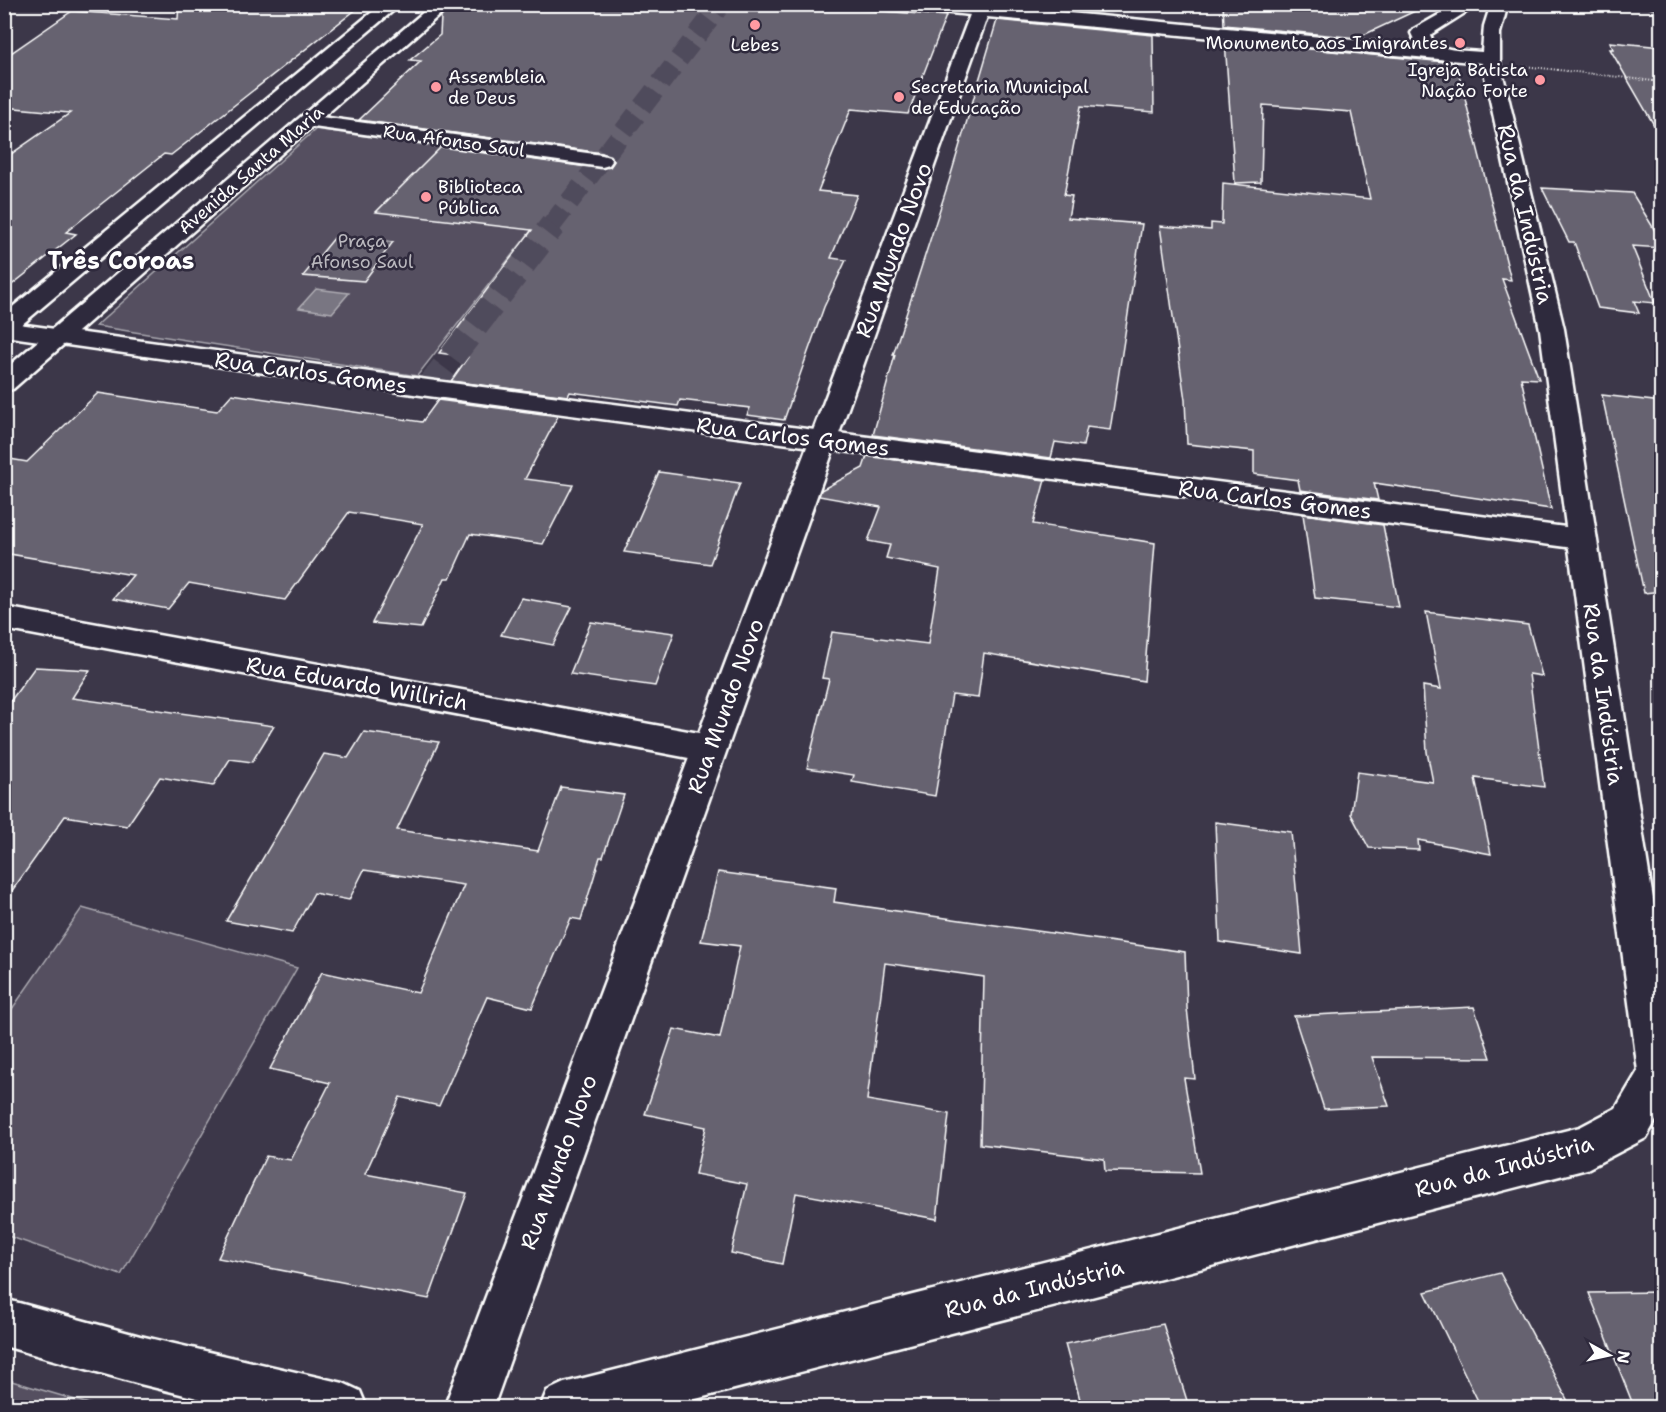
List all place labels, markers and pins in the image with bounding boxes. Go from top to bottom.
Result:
marker: Lebes [748,18,762,32]
place label: Monumento aos Imigrantes [1205,31,1448,55]
place label: Lebes [731,33,779,57]
marker: Monumento aos Imigrantes [1453,36,1467,50]
place label: Igreja Batista Nação Forte [1408,58,1528,103]
place label: Assembleia de Deus [448,65,545,110]
marker: Igreja Batista Nação Forte [1533,73,1547,87]
place label: Secretaria Municipal de Educação [911,75,1089,120]
marker: Assembleia de Deus [429,80,443,94]
marker: Secretaria Municipal de Educação [892,90,906,104]
place label: Biblioteca Pública [438,175,522,220]
marker: Biblioteca Pública [419,190,433,204]

